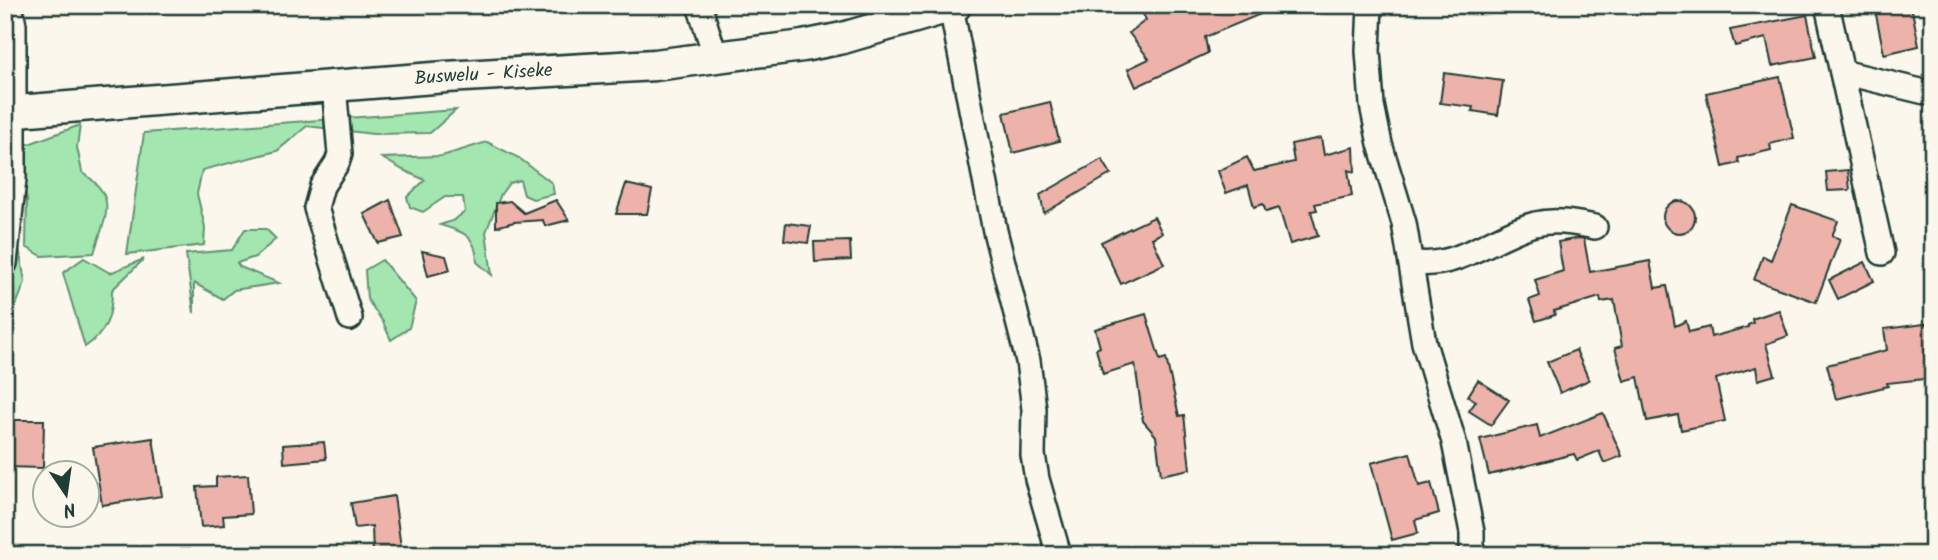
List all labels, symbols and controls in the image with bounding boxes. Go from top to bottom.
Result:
street label: Buswelu - Kiseke [413,56,554,94]
north arrow [32,458,102,528]
text: N [60,493,79,525]

